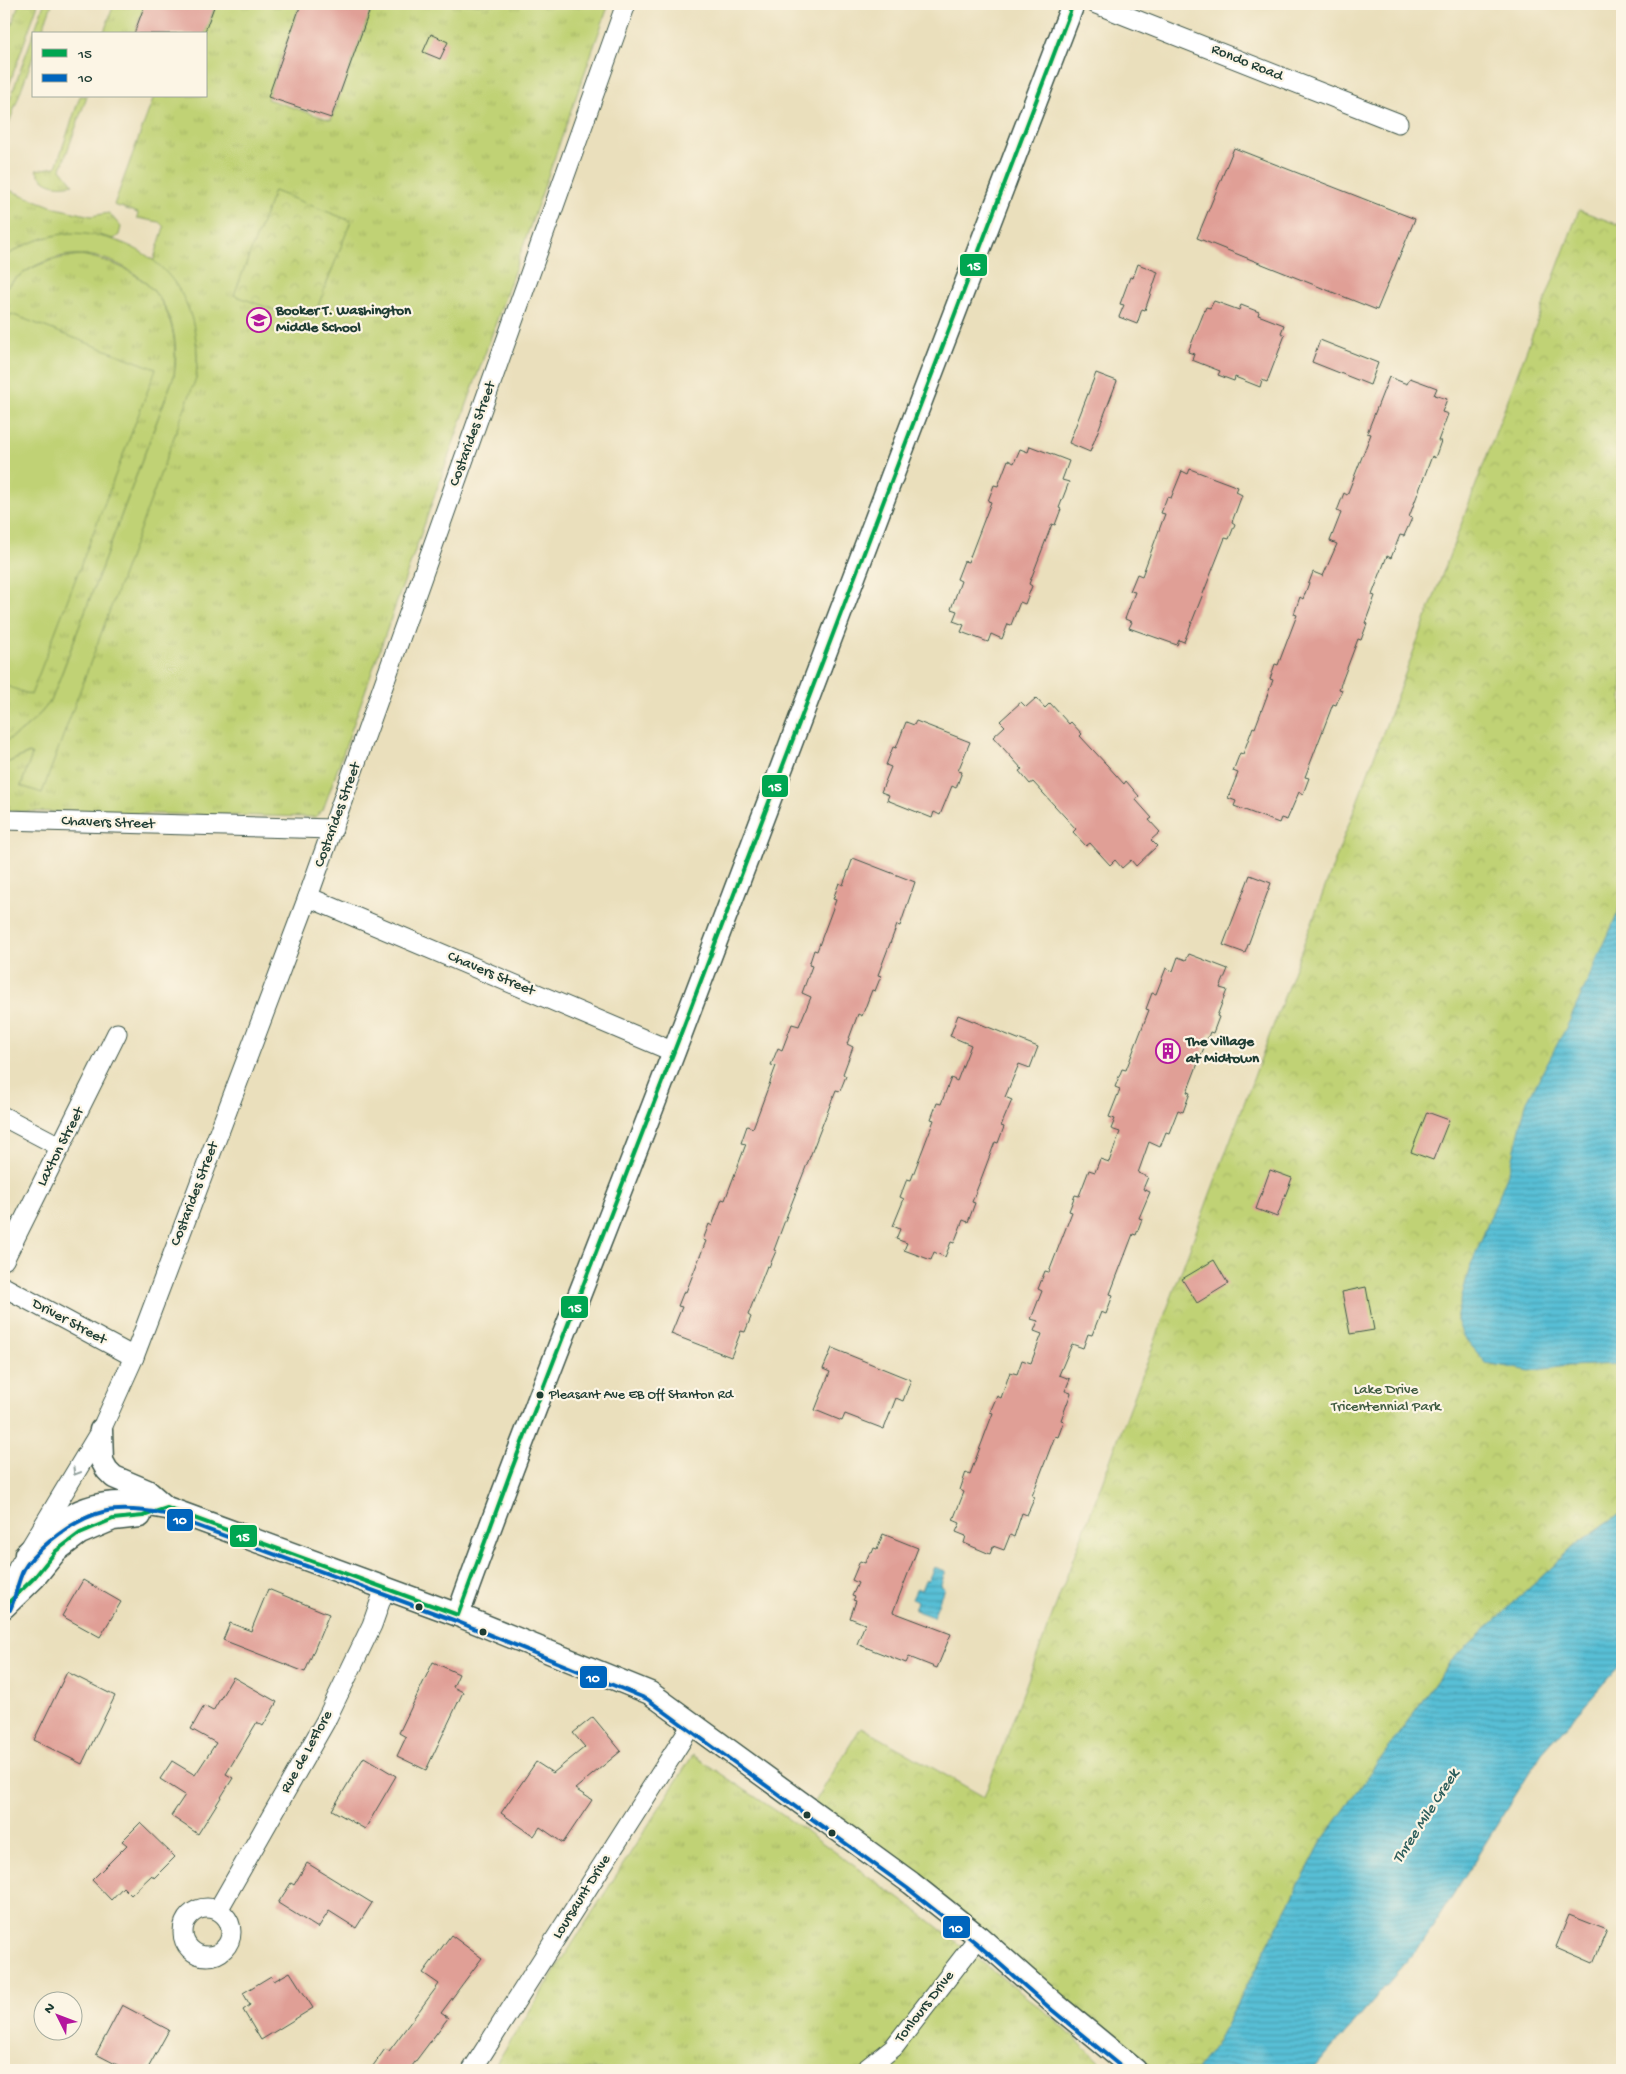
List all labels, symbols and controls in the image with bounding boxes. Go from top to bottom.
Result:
legend [32,32,208,98]
street label: Rondo Road [1209,40,1287,86]
text: 15 [77,46,92,64]
text: 10 [77,70,93,88]
line badge: 15 [959,253,988,277]
text: 15 [966,259,981,276]
place label: Booker T. Washington Middle School [275,302,412,337]
school or university icon: Booker T. Washington Middle School [246,307,272,333]
street label: Costarides Street [446,377,501,489]
street label: Costarides Street [311,758,366,870]
line badge: 15 [761,774,789,798]
text: 15 [767,780,782,797]
street label: Chavers Street [61,812,157,834]
street label: Chavers Street [445,947,539,1001]
place label: The Village at Midtown [1185,1033,1260,1068]
building icon: The Village at Midtown [1155,1038,1181,1064]
street label: Laxton Street [33,1103,89,1190]
street label: Costarides Street [167,1138,224,1249]
street label: Driver Street [28,1294,111,1350]
line badge: 15 [560,1295,589,1319]
text: 15 [567,1301,582,1318]
park label: Lake Drive Tricentennial Park [1330,1381,1442,1416]
place label: Pleasant Ave EB Off Stanton Rd [548,1387,735,1404]
marker: Pleasant Ave EB Off Stanton Rd [535,1390,545,1400]
one-way arrow [72,1466,82,1475]
line badge: 10 [166,1508,194,1532]
text: 10 [172,1513,187,1530]
line badge: 15 [229,1524,258,1548]
text: 15 [235,1530,250,1547]
unlabelled marker [414,1602,424,1612]
unlabelled marker [478,1627,488,1637]
line badge: 10 [579,1665,608,1689]
text: 10 [585,1671,600,1688]
street label: Rue de LeFlore [277,1707,337,1796]
water label: Three Mile Creek [1389,1765,1466,1868]
unlabelled marker [802,1810,812,1820]
unlabelled marker [827,1828,837,1838]
street label: Loursaunt Drive [549,1851,615,1942]
line badge: 10 [942,1915,971,1939]
text: 10 [948,1921,963,1938]
street label: Tonlours Drive [891,1967,959,2047]
north arrow [32,1992,82,2042]
text: N [41,2000,60,2018]

